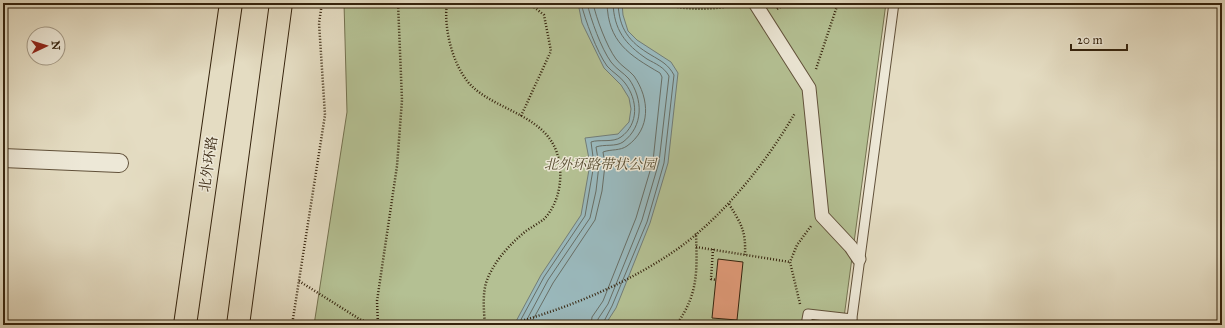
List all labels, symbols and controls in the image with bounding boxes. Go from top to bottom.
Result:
north arrow [26,26,66,66]
scale bar [1071,26,1127,52]
text: 20 m [1077,33,1103,47]
text: N [49,40,62,51]
street label: 北外环路 [196,135,221,193]
park label: 北外环路带状公园 [544,156,658,173]

